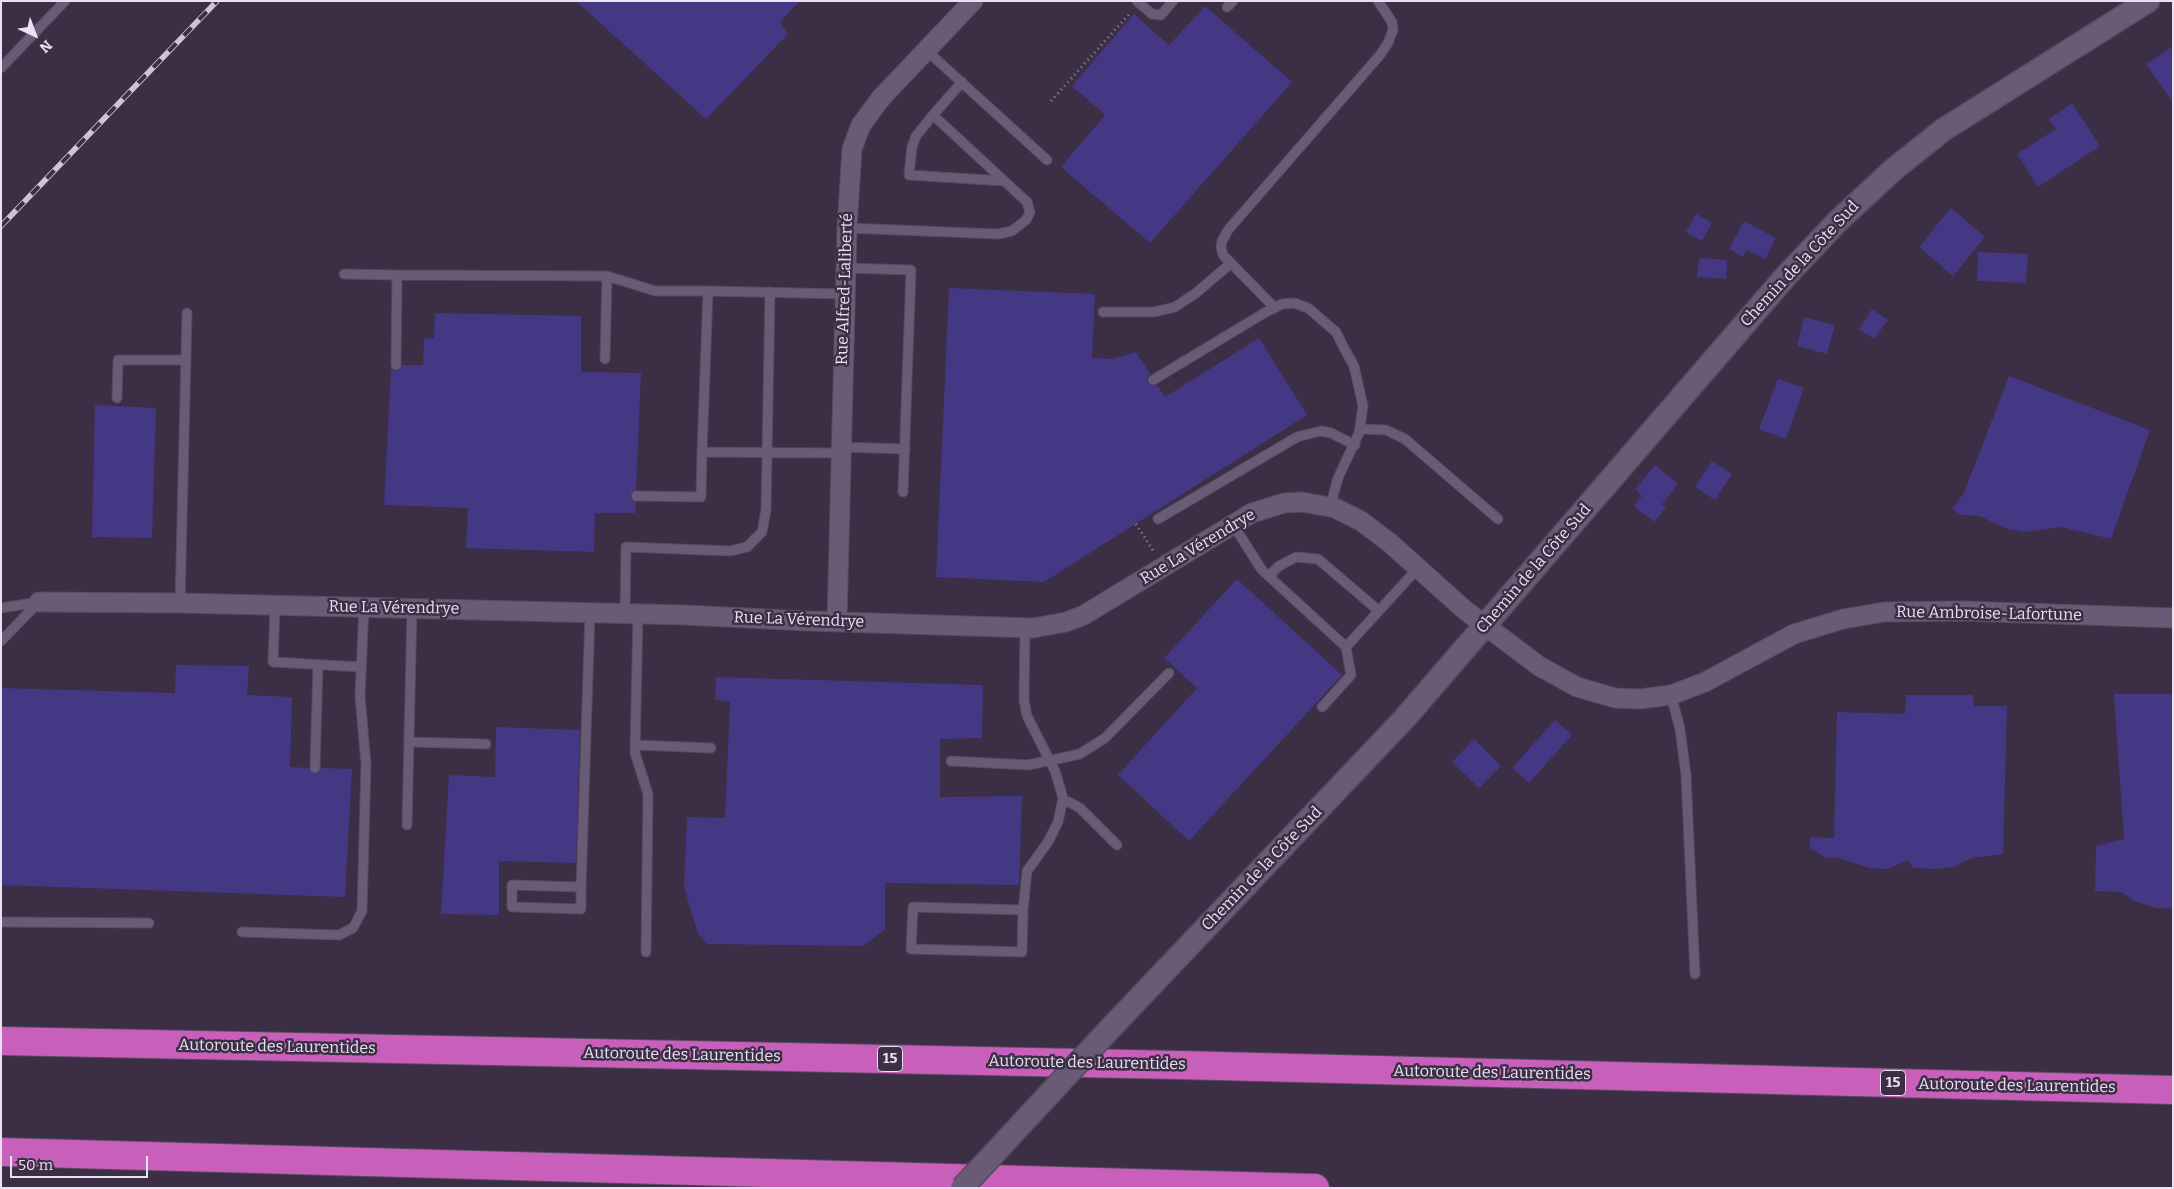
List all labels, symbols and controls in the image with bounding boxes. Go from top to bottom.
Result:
north arrow [10,10,60,60]
text: N [36,36,55,56]
street label: Chemin de la Côte Sud [1737,197,1863,331]
street label: Rue Alfred-Laliberté [833,213,857,365]
street label: Chemin de la Côte Sud [1473,500,1595,638]
street label: Rue La Vérendrye [1137,505,1259,589]
street label: Rue La Vérendrye [329,597,459,619]
street label: Rue Ambroise-Lafortune [1896,603,2082,625]
street label: Rue La Vérendrye [733,608,865,632]
street label: Chemin de la Côte Sud [1198,803,1326,935]
street label: Autoroute des Laurentides [178,1036,376,1058]
street label: Autoroute des Laurentides [583,1044,781,1066]
road number: 15 [878,1046,902,1072]
street label: Autoroute des Laurentides [988,1052,1186,1074]
street label: Autoroute des Laurentides [1393,1062,1591,1084]
road number: 15 [1880,1070,1906,1096]
street label: Autoroute des Laurentides [1918,1075,2116,1097]
scale bar [12,1146,150,1178]
text: 50 m [18,1156,53,1174]

